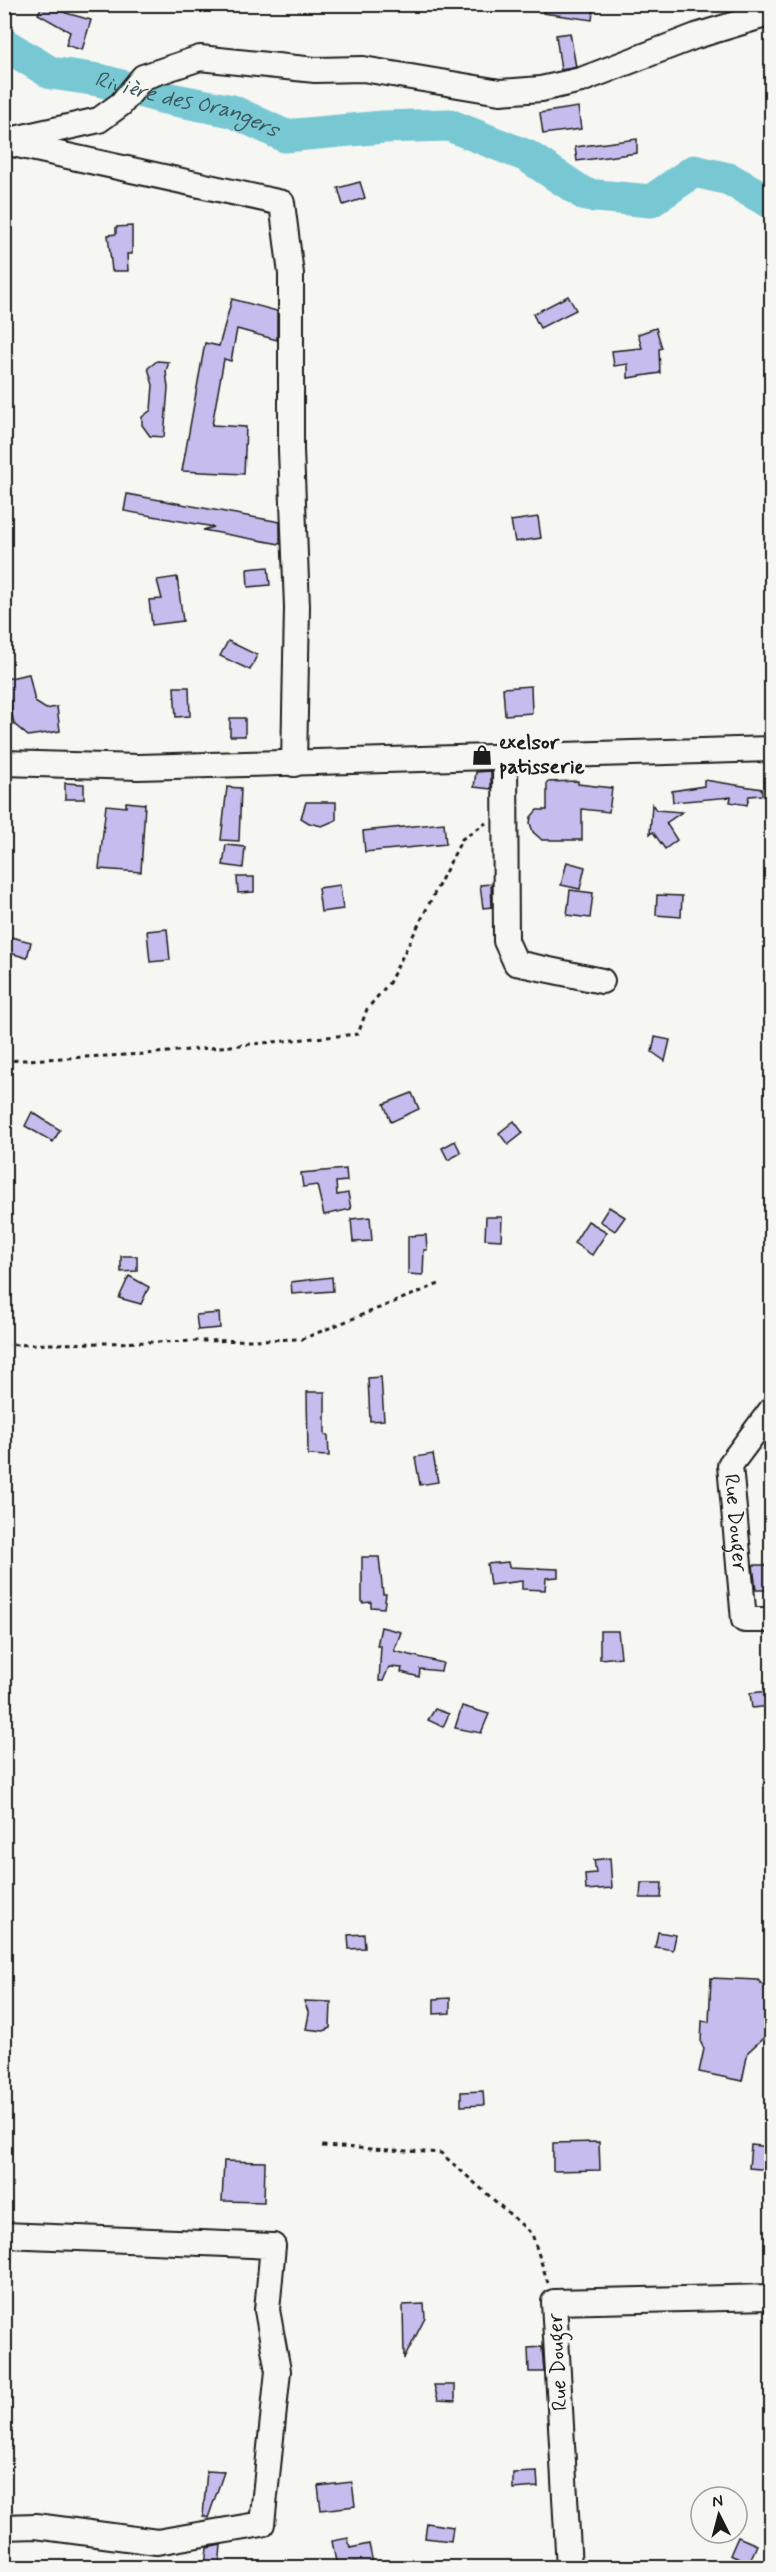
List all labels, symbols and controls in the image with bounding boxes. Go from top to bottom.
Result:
water label: Rivière des Orangers [91,65,285,146]
place label: exelsor patisserie [499,729,585,781]
shop icon: exelsor patisserie [470,743,494,767]
street label: Rue Douger [717,1473,754,1573]
street label: Rue Douger [541,2312,577,2412]
north arrow [689,2485,749,2545]
text: N [711,2491,724,2513]

